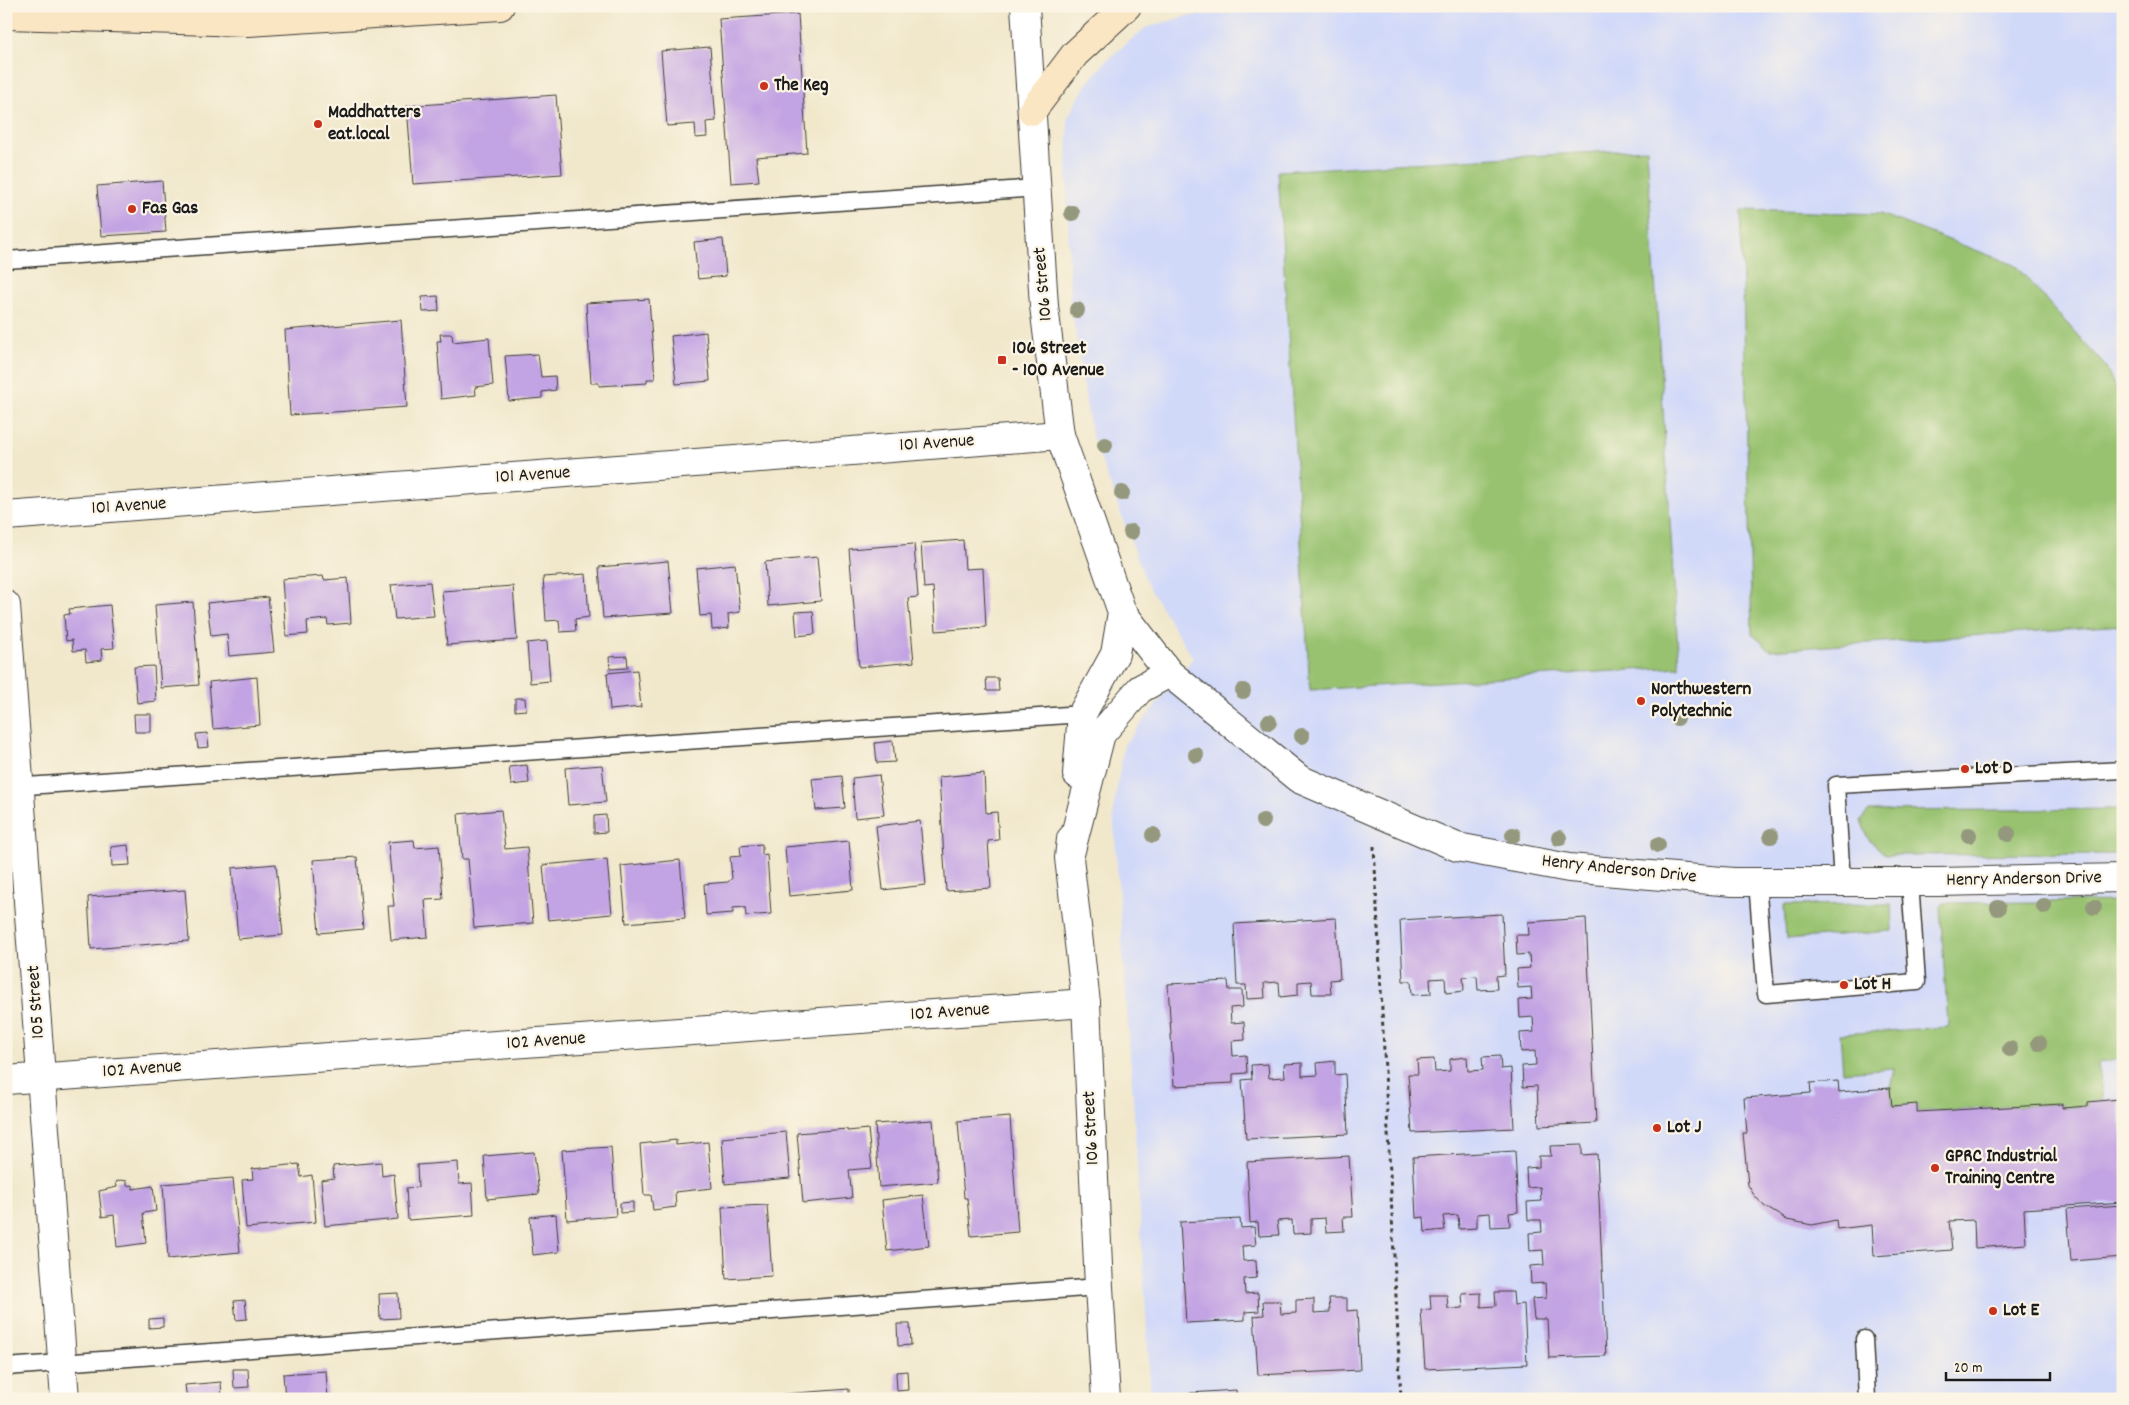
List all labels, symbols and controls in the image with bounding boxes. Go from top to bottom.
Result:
place label: The Keg [774,73,828,100]
marker: The Keg [758,80,770,92]
place label: Maddhatters eat.local [328,100,421,149]
marker: Maddhatters eat.local [312,118,324,130]
place label: Fas Gas [142,196,198,223]
marker: Fas Gas [126,203,138,215]
street label: 106 Street [1027,246,1061,322]
place label: 106 Street - 100 Avenue [1012,336,1104,385]
marker: 106 Street - 100 Avenue [996,354,1008,366]
street label: 101 Avenue [899,428,975,460]
street label: 101 Avenue [495,460,571,492]
street label: 101 Avenue [91,491,167,523]
place label: Northwestern Polytechnic [1651,677,1752,726]
marker: Northwestern Polytechnic [1635,695,1647,707]
place label: Lot D [1975,756,2013,783]
marker: Lot D [1959,763,1971,775]
street label: Henry Anderson Drive [1540,848,1698,892]
street label: Henry Anderson Drive [1946,865,2102,895]
street label: 105 Street [21,964,53,1040]
place label: Lot H [1854,972,1891,999]
marker: Lot H [1838,979,1850,991]
street label: 102 Avenue [910,997,990,1029]
street label: 102 Avenue [506,1026,586,1058]
street label: 102 Avenue [102,1054,182,1086]
street label: 106 Street [1077,1090,1107,1166]
place label: Lot J [1667,1115,1702,1142]
marker: Lot J [1651,1122,1663,1134]
place label: GPRC Industrial Training Centre [1945,1144,2057,1193]
marker: GPRC Industrial Training Centre [1929,1162,1941,1174]
place label: Lot E [2003,1298,2040,1325]
marker: Lot E [1987,1305,1999,1317]
scale bar [1946,1350,2050,1382]
text: 20 m [1954,1358,1982,1380]

